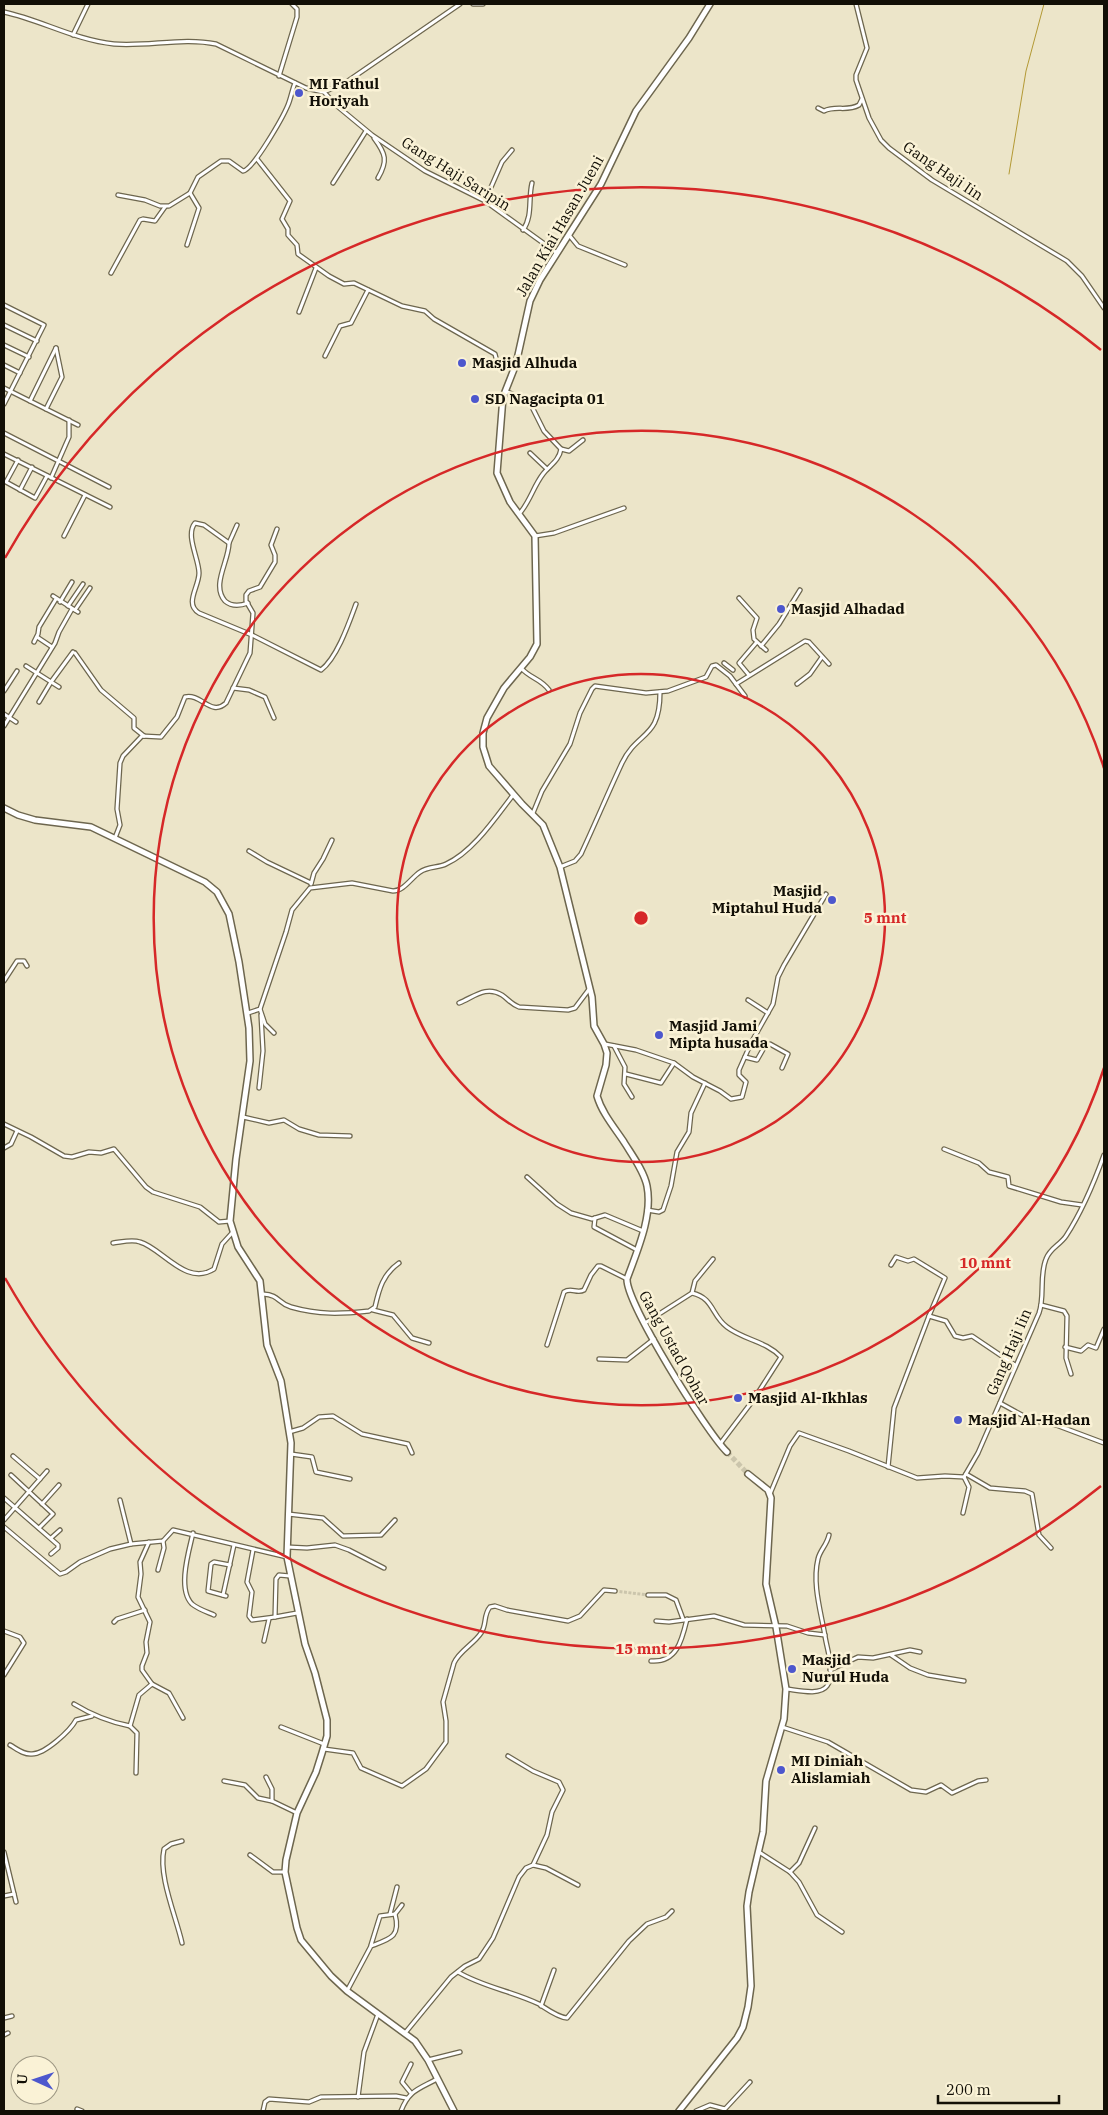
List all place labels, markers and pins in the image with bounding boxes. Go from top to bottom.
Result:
place label: MI Fathul Horiyah [309,74,379,110]
marker: MI Fathul Horiyah [293,87,305,99]
place label: Masjid Alhuda [472,353,578,372]
marker: Masjid Alhuda [456,357,468,369]
place label: SD Nagacipta 01 [485,389,605,408]
marker: SD Nagacipta 01 [469,393,481,405]
place label: Masjid Alhadad [791,599,905,618]
marker: Masjid Alhadad [775,603,787,615]
place label: Masjid Miptahul Huda [712,881,823,917]
marker: Masjid Miptahul Huda [826,894,838,906]
centre of rings [632,909,650,927]
place label: Masjid Jami Mipta husada [669,1016,769,1052]
marker: Masjid Jami Mipta husada [653,1029,665,1041]
place label: Masjid Al-Ikhlas [748,1388,868,1407]
marker: Masjid Al-Ikhlas [732,1392,744,1404]
place label: Masjid Al-Hadan [968,1410,1091,1429]
marker: Masjid Al-Hadan [952,1414,964,1426]
place label: Masjid Nurul Huda [802,1650,889,1686]
marker: Masjid Nurul Huda [786,1663,798,1675]
place label: MI Diniah Alislamiah [791,1751,871,1787]
marker: MI Diniah Alislamiah [775,1764,787,1776]

